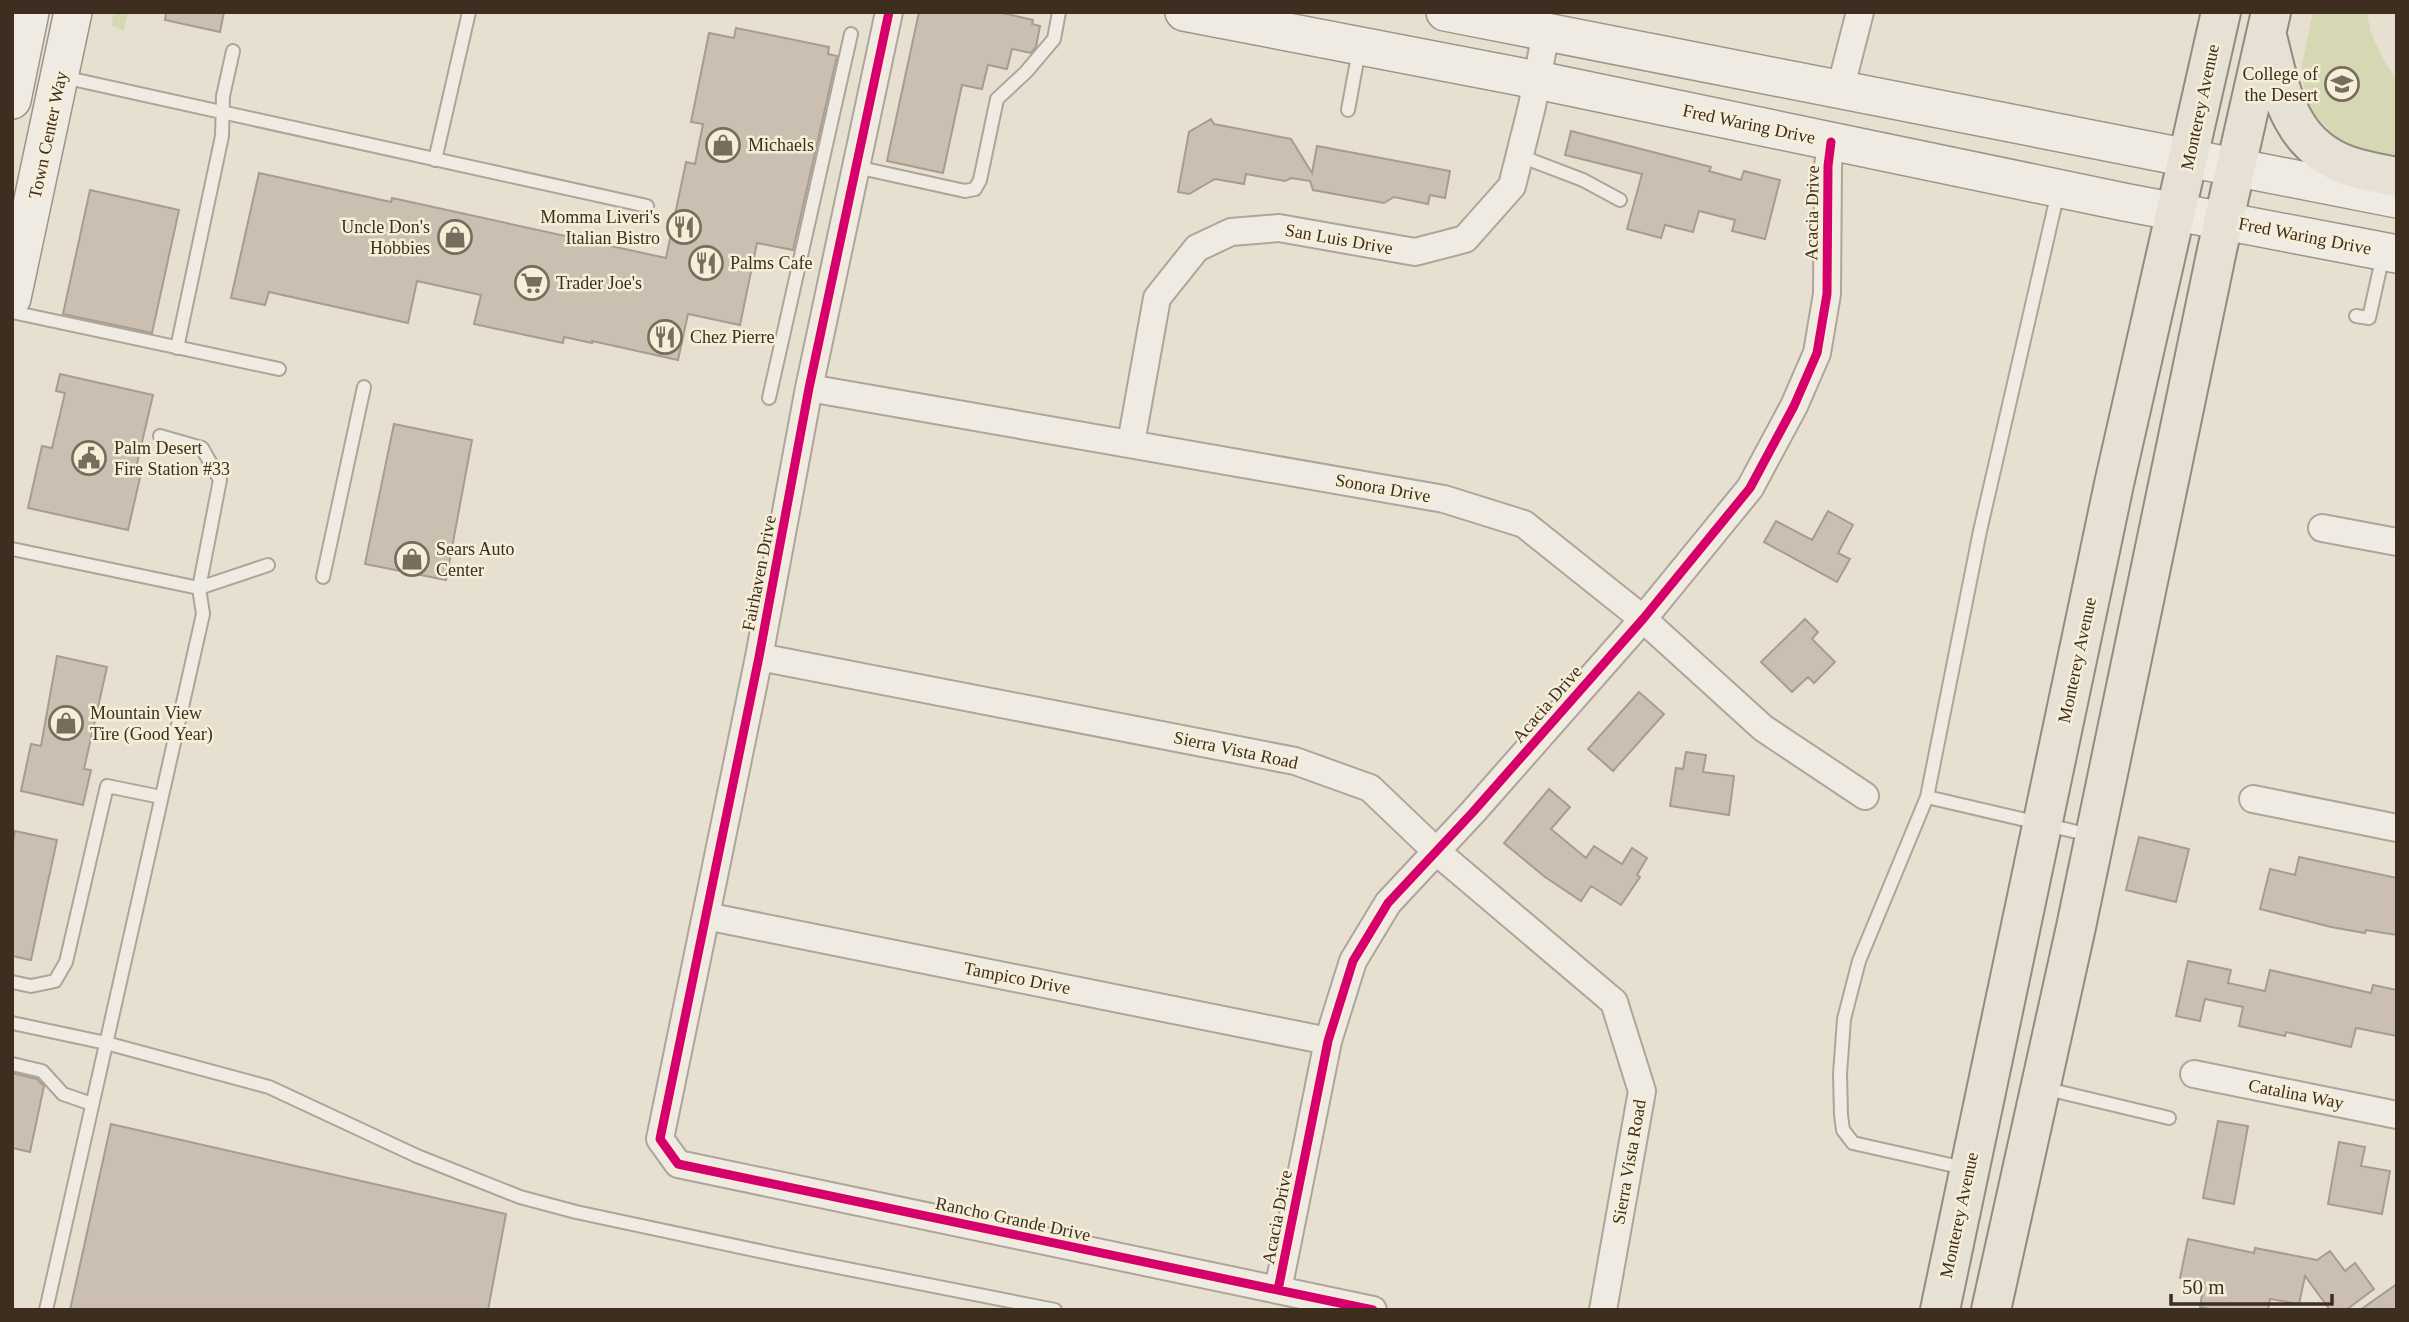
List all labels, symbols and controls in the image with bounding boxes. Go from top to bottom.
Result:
street label: Monterey Avenue [2177,42,2223,172]
place label: College of the Desert [2243,64,2318,105]
school or university icon: College of the Desert [2323,65,2361,103]
street label: Town Center Way [25,69,71,201]
street label: Fred Waring Drive [1681,100,1817,148]
shop icon: Michaels [704,126,742,164]
place label: Michaels [748,135,814,155]
street label: Acacia Drive [1801,165,1823,261]
place label: Momma Liveri's Italian Bistro [540,207,660,248]
restaurant icon: Momma Liveri's Italian Bistro [665,208,703,246]
street label: Fred Waring Drive [2237,213,2373,259]
place label: Uncle Don's Hobbies [341,217,430,258]
shop icon: Uncle Don's Hobbies [436,218,474,256]
street label: San Luis Drive [1284,220,1394,258]
restaurant icon: Palms Cafe [687,244,725,282]
place label: Palms Cafe [730,253,813,273]
supermarket icon: Trader Joe's [513,264,551,302]
place label: Trader Joe's [556,273,642,293]
restaurant icon: Chez Pierre [646,318,684,356]
place label: Chez Pierre [690,327,774,347]
place label: Palm Desert Fire Station #33 [114,438,230,479]
public building icon: Palm Desert Fire Station #33 [70,439,108,477]
street label: Sonora Drive [1334,470,1432,506]
street label: Fairhaven Drive [738,513,780,633]
place label: Sears Auto Center [436,539,515,580]
shop icon: Sears Auto Center [393,540,431,578]
street label: Monterey Avenue [2054,595,2100,725]
street label: Acacia Drive [1508,661,1586,747]
place label: Mountain View Tire (Good Year) [90,703,213,745]
shop icon: Mountain View Tire (Good Year) [47,704,85,742]
street label: Sierra Vista Road [1172,727,1300,773]
street label: Tampico Drive [962,958,1072,998]
street label: Catalina Way [2247,1075,2345,1113]
street label: Sierra Vista Road [1608,1098,1650,1226]
street label: Monterey Avenue [1936,1150,1982,1280]
street label: Acacia Drive [1258,1168,1296,1266]
street label: Rancho Grande Drive [934,1193,1092,1245]
scale bar [2171,1262,2332,1306]
text: 50 m [2182,1275,2225,1299]

